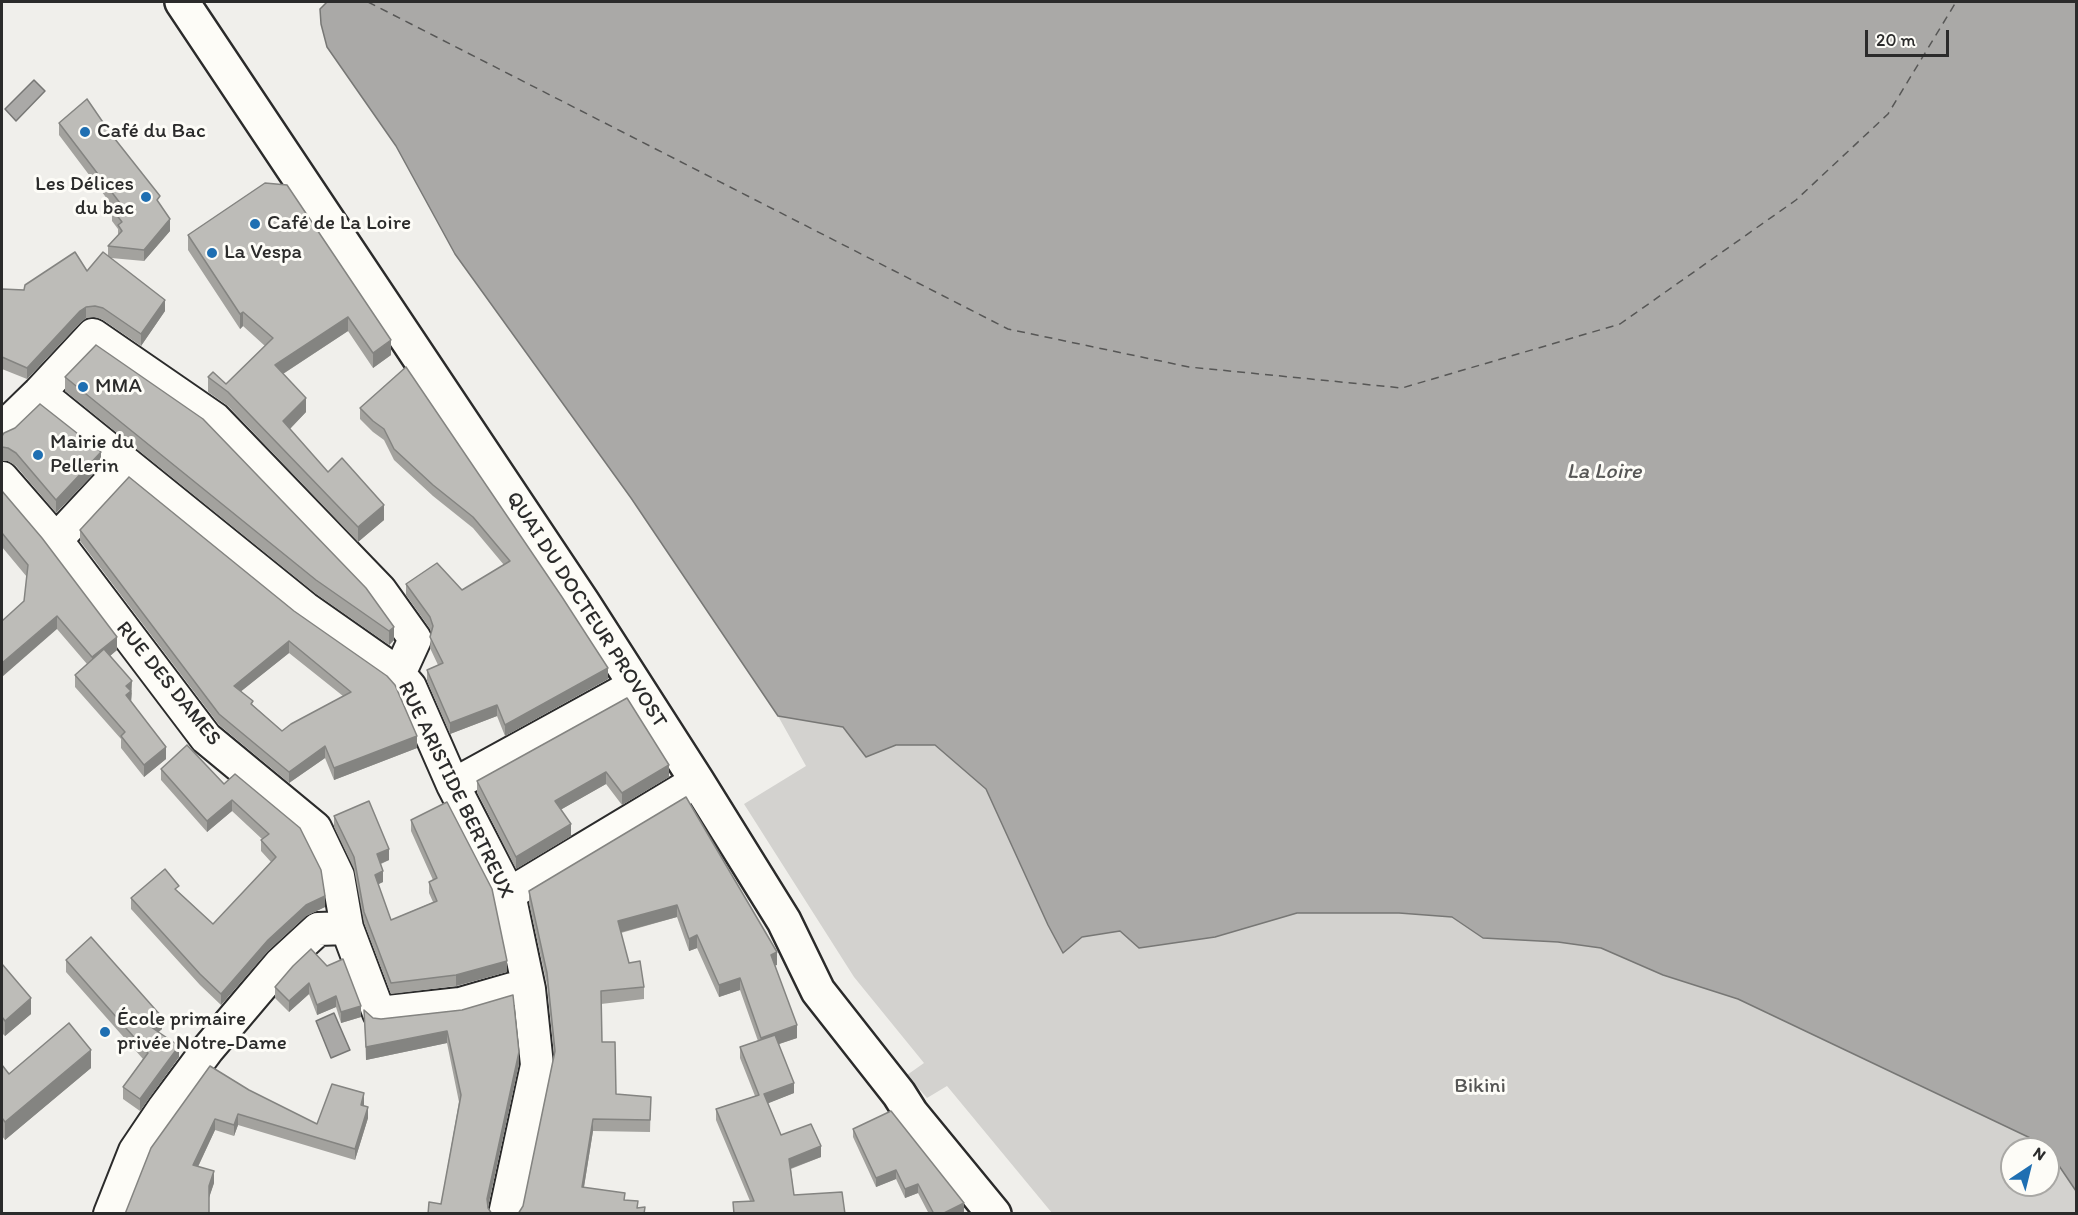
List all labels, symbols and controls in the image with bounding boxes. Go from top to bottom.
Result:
scale bar [1868,18,1952,56]
text: 20 m [1876,29,1916,51]
place label: Café du Bac [97,119,206,145]
marker: Café du Bac [78,125,92,139]
place label: Les Délices du bac [35,172,134,222]
marker: Les Délices du bac [139,190,153,204]
place label: Café de La Loire [267,211,411,237]
marker: Café de La Loire [248,217,262,231]
place label: La Vespa [224,240,302,266]
marker: La Vespa [205,246,219,260]
place label: MMA [95,374,142,400]
marker: MMA [76,380,90,394]
place label: Mairie du Pellerin [50,430,134,480]
marker: Mairie du Pellerin [31,448,45,462]
water label: La Loire [1567,459,1641,485]
street label: QUAI DU DOCTEUR PROVOST [500,487,672,733]
street label: RUE DES DAMES [110,617,226,751]
street label: RUE ARISTIDE BERTREUX [392,678,518,902]
place label: École primaire privée Notre-Dame [117,1007,287,1057]
marker: École primaire privée Notre-Dame [98,1025,112,1039]
park label: Bikini [1454,1074,1506,1100]
north arrow [2000,1137,2060,1197]
text: N [2030,1143,2049,1164]

